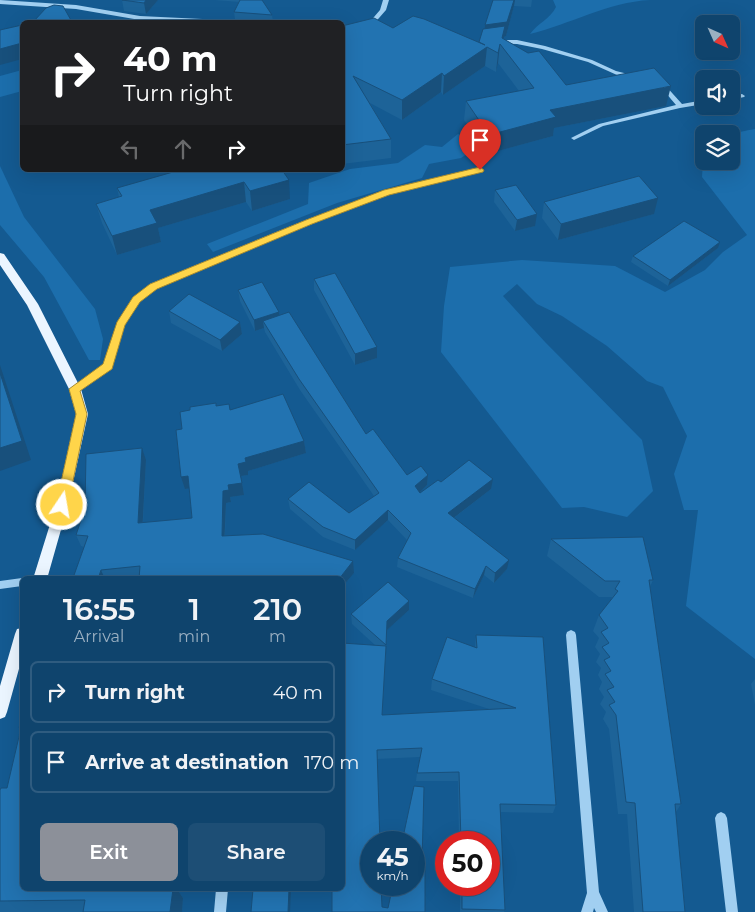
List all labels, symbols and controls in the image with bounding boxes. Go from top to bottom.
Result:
north arrow [695,15,740,60]
map controls [695,15,740,170]
text: 40 m [123,37,218,80]
icon: right [40,40,105,105]
button: sound [695,70,740,115]
text: Turn right [123,80,233,107]
pin [459,119,501,170]
button: layers [695,125,740,170]
icon: arrive [466,126,494,154]
icon: left [116,135,144,163]
icon: ahead [169,135,197,163]
icon: right [222,135,250,163]
position arrow [35,478,87,530]
text: 16:55 [63,591,135,628]
text: 1 [188,591,200,628]
text: 210 [253,591,302,628]
text: Arrival [74,627,124,646]
text: min [178,627,210,646]
text: m [269,627,286,646]
icon: right [42,678,70,706]
text: Turn right [85,681,185,704]
text: 40 m [273,681,323,704]
icon: arrive [42,748,70,776]
text: Arrive at destination [85,751,289,774]
text: 170 m [304,751,359,774]
button: Exit [40,823,178,881]
button: Share [188,823,325,881]
speed limit sign: 50 [435,831,500,896]
text: 45 [376,842,409,872]
text: km/h [376,868,409,883]

